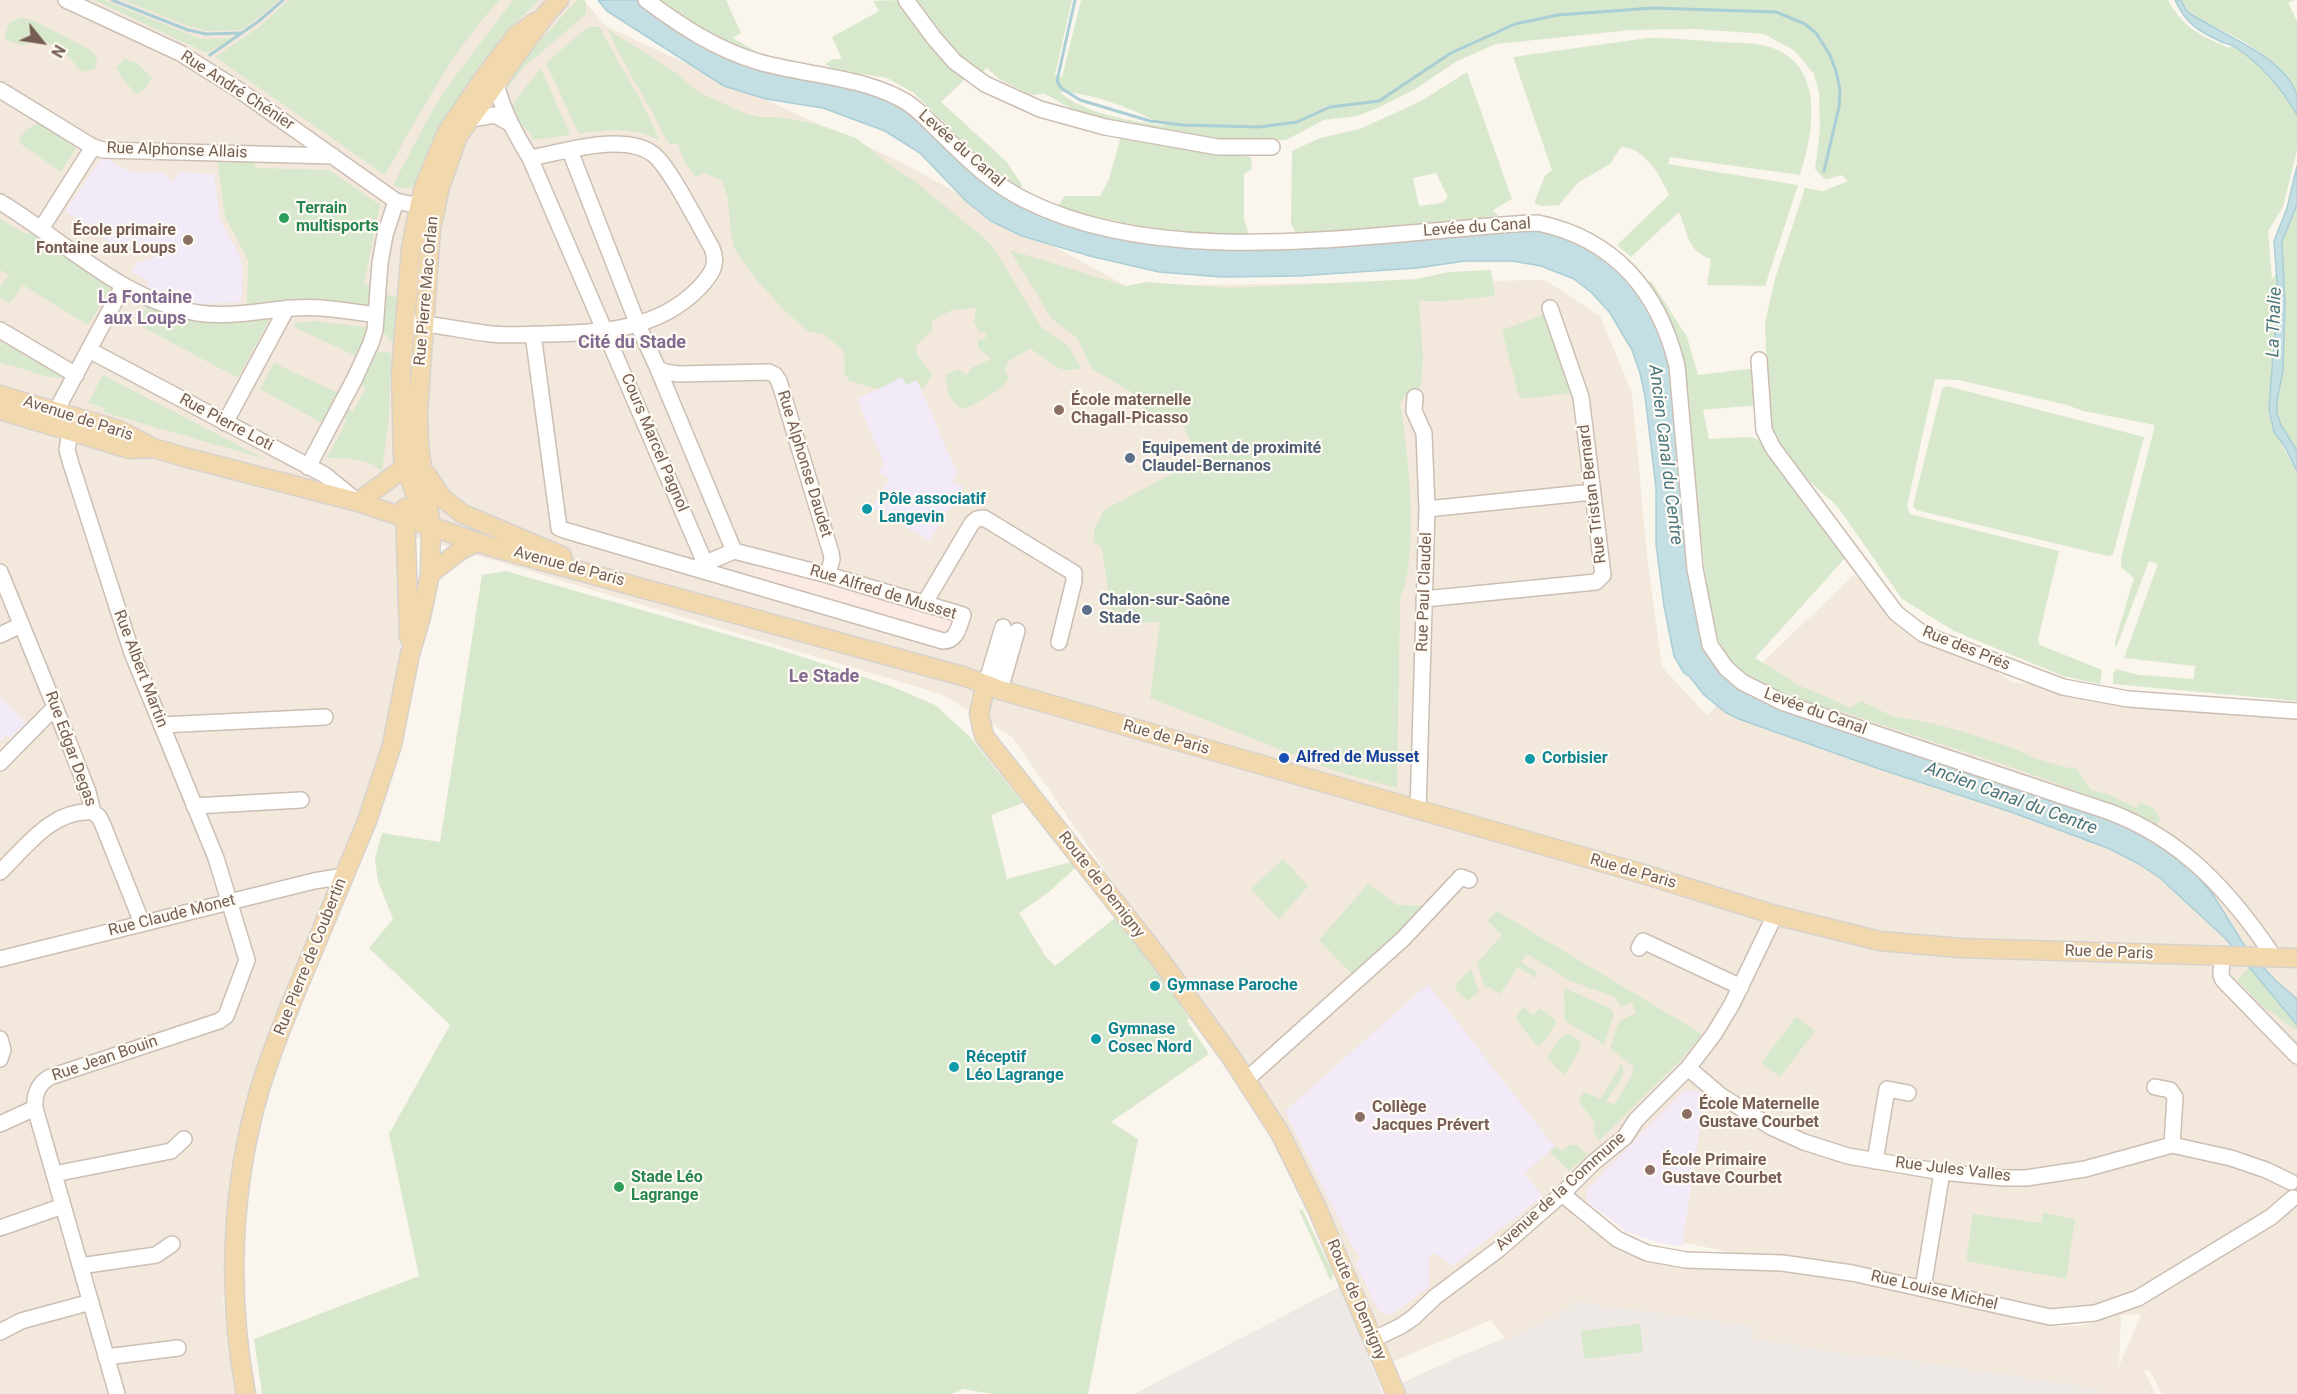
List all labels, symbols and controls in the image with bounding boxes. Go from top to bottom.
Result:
north arrow [12,12,72,72]
text: N [47,42,69,61]
street label: Rue André Chénier [177,47,297,135]
street label: Levée du Canal [914,106,1008,192]
street label: Rue Alphonse Allais [106,139,248,163]
place label: Terrain multisports [296,199,379,237]
marker: Terrain multisports [277,211,291,225]
street label: Levée du Canal [1422,215,1532,241]
street label: Rue Pierre Mac Orlan [411,216,443,366]
place label: École primaire Fontaine aux Loups [36,221,176,259]
marker: École primaire Fontaine aux Loups [181,233,195,247]
water label: La Thalie [2263,286,2287,358]
district label: La Fontaine aux Loups [98,287,192,330]
district label: Cité du Stade [578,332,686,354]
water label: Ancien Canal du Centre [1643,364,1687,546]
street label: Cours Marcel Pagnol [616,371,692,515]
street label: Rue Alphonse Daudet [772,388,836,540]
street label: Rue Pierre Loti [176,390,276,456]
place label: École maternelle Chagall-Picasso [1071,391,1191,429]
street label: Avenue de Paris [21,392,135,446]
marker: École maternelle Chagall-Picasso [1052,403,1066,417]
street label: Rue Tristan Bernard [1575,423,1611,565]
place label: Equipement de proximité Claudel-Bernanos [1142,439,1321,477]
marker: Equipement de proximité Claudel-Bernanos [1123,451,1137,465]
place label: Pôle associatif Langevin [879,490,986,528]
marker: Pôle associatif Langevin [860,502,874,516]
street label: Rue Paul Claudel [1413,532,1437,652]
street label: Avenue de Paris [511,543,627,591]
street label: Rue Alfred de Musset [807,562,959,624]
place label: Chalon-sur-Saône Stade [1099,591,1230,629]
marker: Chalon-sur-Saône Stade [1080,603,1094,617]
street label: Rue Albert Martin [109,607,171,731]
street label: Rue des Prés [1919,623,2013,675]
district label: Le Stade [789,666,859,688]
street label: Levée du Canal [1761,685,1869,739]
street label: Rue Edgar Degas [40,689,100,809]
street label: Rue de Paris [1121,717,1211,759]
place label: Alfred de Musset [1296,748,1419,768]
place label: Corbisier [1542,749,1608,769]
marker: Alfred de Musset [1277,751,1291,765]
marker: Corbisier [1523,752,1537,766]
water label: Ancien Canal du Centre [1922,758,2100,840]
street label: Route de Demigny [1054,828,1148,942]
street label: Rue de Paris [1588,851,1678,893]
street label: Rue Pierre de Coubertin [271,876,351,1038]
street label: Rue Claude Monet [107,891,237,941]
street label: Rue de Paris [2064,942,2154,964]
place label: Gymnase Paroche [1167,976,1298,996]
marker: Gymnase Paroche [1148,979,1162,993]
place label: Gymnase Cosec Nord [1108,1020,1192,1058]
street label: Rue Jean Bouin [50,1032,160,1086]
marker: Gymnase Cosec Nord [1089,1032,1103,1046]
place label: Réceptif Léo Lagrange [966,1048,1064,1086]
marker: Réceptif Léo Lagrange [947,1060,961,1074]
place label: École Maternelle Gustave Courbet [1699,1095,1819,1133]
place label: Collège Jacques Prévert [1372,1098,1490,1136]
marker: École Maternelle Gustave Courbet [1680,1107,1694,1121]
marker: Collège Jacques Prévert [1353,1110,1367,1124]
street label: Avenue de la Commune [1492,1129,1630,1255]
place label: École Primaire Gustave Courbet [1662,1151,1782,1189]
street label: Rue Jules Valles [1894,1153,2012,1187]
marker: École Primaire Gustave Courbet [1643,1163,1657,1177]
place label: Stade Léo Lagrange [631,1168,703,1206]
marker: Stade Léo Lagrange [612,1180,626,1194]
street label: Route de Demigny [1322,1237,1390,1363]
street label: Rue Louise Michel [1869,1267,1999,1315]

